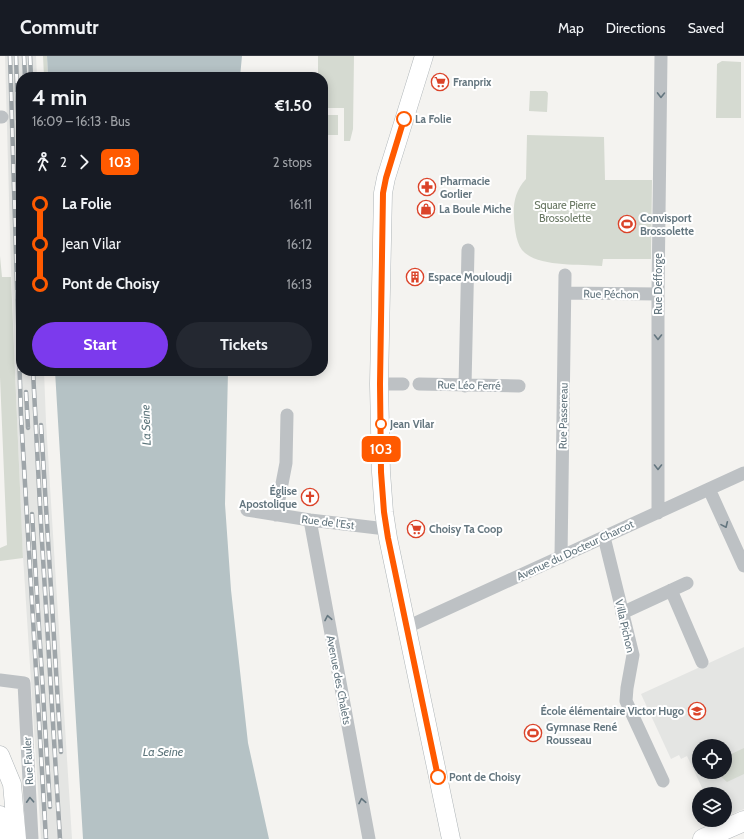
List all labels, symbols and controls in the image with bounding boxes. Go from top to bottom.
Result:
text: Commutr [20,16,98,39]
text: Map [558,19,584,37]
text: Directions [606,19,666,37]
text: Saved [688,19,724,37]
supermarket icon: Franprix [430,72,450,92]
place label: Franprix [453,75,492,89]
text: 4 min [32,84,87,111]
one-way arrow [656,92,665,98]
text: €1.50 [275,97,312,115]
marker: La Folie [396,111,412,127]
place label: La Folie [415,112,452,126]
text: 16:09 – 16:13 · Bus [32,113,130,129]
icon: walk [32,151,54,173]
icon: forward [73,151,95,173]
text: 103 [109,153,131,171]
text: 2 [60,154,67,170]
text: 2 stops [273,154,312,170]
place label: Pharmacie Gorlier [440,174,490,201]
pharmacy icon: Pharmacie Gorlier [417,177,437,197]
text: La Folie [62,195,112,213]
text: 16:11 [289,196,312,212]
park label: Square Pierre Brossolette [534,198,596,225]
shop icon: La Boule Miche [416,199,436,219]
place label: La Boule Miche [439,202,511,216]
place label: Convisport Brossolette [640,211,694,238]
sports icon: Convisport Brossolette [617,214,637,234]
text: Jean Vilar [62,235,121,253]
text: 16:12 [287,236,312,252]
street label: Rue Defforge [651,253,665,315]
building icon: Espace Mouloudji [405,267,425,287]
place label: Espace Mouloudji [428,270,512,284]
text: Pont de Choisy [62,275,160,293]
text: 16:13 [286,276,312,292]
street label: Rue Péchon [583,287,639,301]
button: Start [32,322,168,368]
button: Tickets [176,322,312,368]
one-way arrow [654,334,662,340]
street label: Rue Léo Ferré [437,377,501,393]
street label: Rue Passereau [555,382,571,449]
water label: La Seine [137,404,154,446]
place label: Jean Vilar [389,417,434,431]
marker: Jean Vilar [375,418,387,430]
line badge: 103 [358,436,404,462]
text: 103 [370,440,392,458]
one-way arrow [654,464,662,470]
place label: Église Apostolique [239,484,297,511]
church icon: Église Apostolique [300,487,320,507]
street label: Rue de l'Est [301,512,356,532]
street label: Avenue du Docteur Charcot [514,517,636,583]
supermarket icon: Choisy Ta Coop [406,519,426,539]
one-way arrow [720,520,728,528]
place label: Choisy Ta Coop [429,522,503,536]
street label: Villa Pichon [612,598,638,654]
one-way arrow [324,615,333,621]
street label: Avenue des Chalets [323,634,355,726]
school or university icon: École élémentaire Victor Hugo [687,701,707,721]
place label: École élémentaire Victor Hugo [540,704,684,718]
place label: Gymnase René Rousseau [546,720,617,747]
sports icon: Gymnase René Rousseau [523,723,543,743]
street label: Rue Fauler [20,736,36,785]
map controls [692,739,732,827]
button: locate [692,739,732,779]
water label: La Seine [143,744,184,759]
marker: Pont de Choisy [430,769,446,785]
place label: Pont de Choisy [449,770,521,784]
button: layers [692,787,732,827]
one-way arrow [26,797,35,803]
one-way arrow [358,798,367,804]

